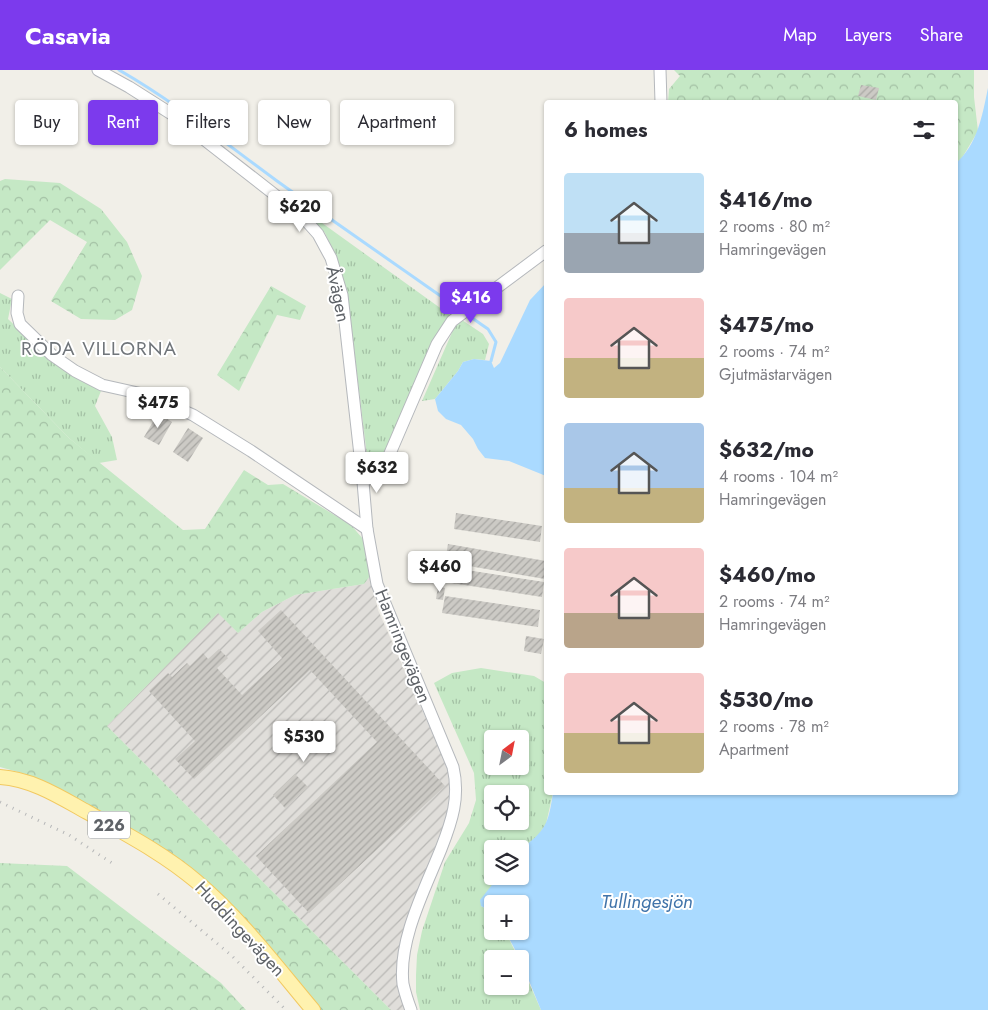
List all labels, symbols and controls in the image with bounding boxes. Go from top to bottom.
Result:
text: Casavia [25,18,111,53]
text: Map [783,22,817,48]
text: Layers [845,22,892,48]
text: Share [920,22,963,48]
chip: Buy [15,100,78,145]
chip: Rent [88,100,158,145]
chip: Filters [168,100,248,145]
chip: New [258,100,330,145]
chip: Apartment [340,100,454,145]
text: 6 homes [564,115,648,145]
icon: filters [910,116,938,144]
text: $416/mo [719,185,812,215]
pin: $620 [270,190,330,233]
icon: home [604,193,664,253]
text: $620 [279,195,321,218]
text: 2 rooms · 80 m² [719,215,830,238]
text: Hamringevägen [719,238,826,261]
street label: Åvägen [319,264,357,324]
pin: $416 [441,282,501,324]
text: $416 [451,286,491,309]
text: $475/mo [719,310,814,340]
icon: home [604,318,664,378]
district label: RÖDA VILLORNA [21,335,177,362]
text: 2 rooms · 74 m² [719,340,830,363]
text: Gjutmästarvägen [719,363,832,386]
pin: $475 [128,386,188,429]
text: $475 [137,391,179,414]
text: $632/mo [719,435,814,465]
icon: home [604,443,664,503]
pin: $632 [347,452,407,494]
text: $632 [356,456,398,479]
text: 4 rooms · 104 m² [719,465,838,488]
text: Hamringevägen [719,488,826,511]
pin: $460 [410,550,470,593]
text: $460 [419,555,461,578]
text: $460/mo [719,560,816,590]
icon: home [604,568,664,628]
street label: Hamringevägen [368,585,438,707]
text: 2 rooms · 74 m² [719,590,830,613]
text: Hamringevägen [719,613,826,636]
text: $530/mo [719,685,813,715]
icon: home [604,693,664,753]
text: 2 rooms · 78 m² [719,715,829,738]
pin: $530 [274,720,334,763]
text: $530 [284,725,324,748]
north arrow [484,730,529,775]
map controls [484,730,529,995]
text: Apartment [719,738,789,761]
button: locate [484,785,529,830]
road number: 226 [88,812,130,838]
button: layers [484,840,529,885]
street label: Huddingevägen [189,876,291,982]
water label: Tullingesjön [601,888,693,915]
button: + [484,895,529,940]
button: − [484,950,529,995]

